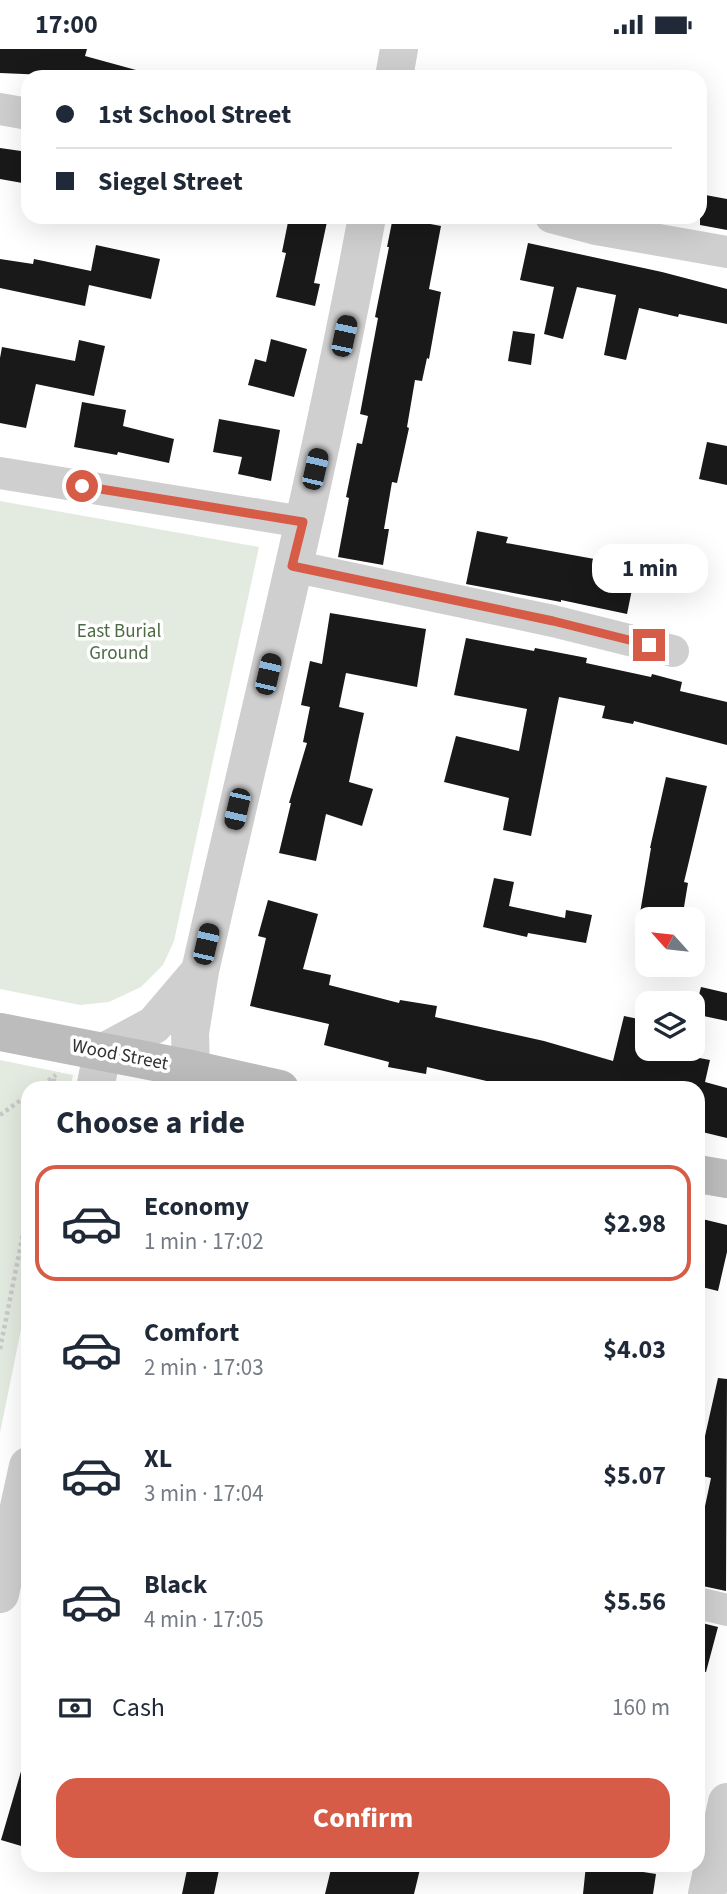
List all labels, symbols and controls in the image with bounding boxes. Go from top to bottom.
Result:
text: 17:00 [35,6,98,43]
text: 1st School Street [98,96,291,133]
text: Siegel Street [98,163,243,200]
car [330,313,359,359]
car [301,446,330,492]
route start [66,470,98,502]
callout: 1 min [591,543,707,593]
text: 1 min [622,552,678,585]
park label: East Burial Ground [77,618,161,667]
route end [633,629,665,661]
car [254,651,283,697]
car [223,786,252,832]
north arrow [635,907,705,977]
map controls [635,907,705,1061]
car [192,921,221,967]
button: layers [635,991,705,1061]
street label: Wood Street [70,1032,171,1078]
text: Choose a ride [56,1100,245,1146]
text: Economy [144,1188,249,1225]
icon: car [60,1192,123,1255]
text: $2.98 [603,1205,666,1242]
text: 1 min · 17:02 [144,1225,264,1258]
text: Comfort [144,1314,239,1351]
icon: car [60,1318,123,1381]
text: $4.03 [603,1331,666,1368]
text: 2 min · 17:03 [144,1351,264,1384]
text: XL [144,1440,172,1477]
icon: car [60,1444,123,1507]
text: $5.07 [603,1457,666,1494]
text: 3 min · 17:04 [144,1477,264,1510]
text: Black [144,1566,207,1603]
icon: car [60,1570,123,1633]
text: $5.56 [603,1583,666,1620]
text: 4 min · 17:05 [144,1603,264,1636]
icon: cash [56,1689,94,1727]
text: Cash [112,1689,165,1726]
text: 160 m [612,1691,670,1724]
button: Confirm [56,1778,670,1858]

